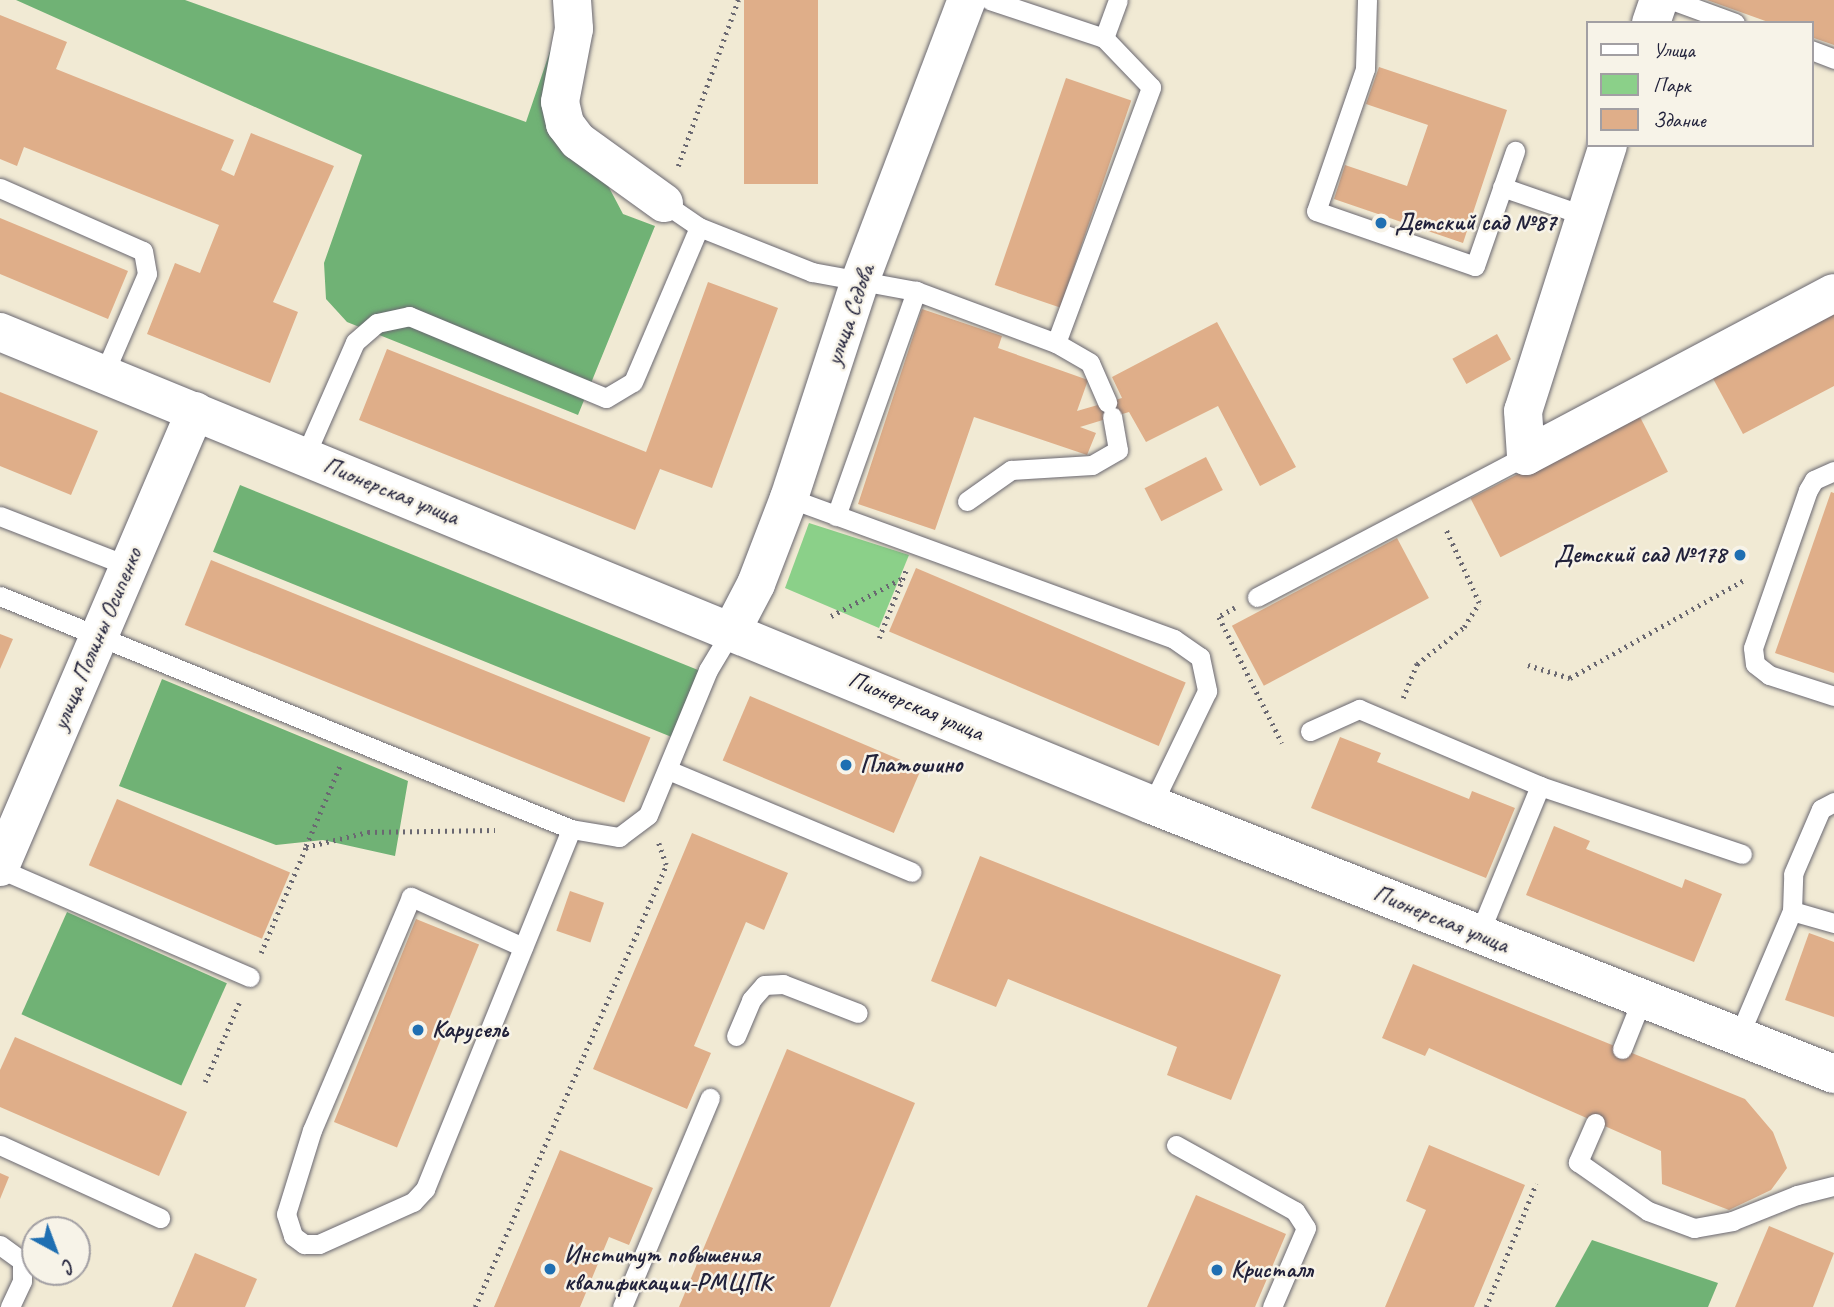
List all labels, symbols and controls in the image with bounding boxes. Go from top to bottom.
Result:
legend [1586,21,1813,147]
text: Улица [1653,37,1695,63]
text: Парк [1653,72,1690,98]
text: Здание [1653,107,1706,133]
place label: Детский сад №87 [1395,209,1556,237]
marker: Детский сад №87 [1373,215,1389,231]
street label: улица Седова [819,261,881,369]
street label: Пионерская улица [318,450,464,532]
place label: Детский сад №178 [1554,541,1726,569]
street label: улица Полины Осипенко [46,543,148,735]
marker: Детский сад №178 [1732,547,1748,563]
street label: Пионерская улица [843,664,989,748]
place label: Платошино [860,751,962,779]
marker: Платошино [838,757,854,773]
street label: Пионерская улица [1368,878,1514,960]
place label: Карусель [432,1016,508,1044]
marker: Карусель [410,1022,426,1038]
north arrow [21,1216,91,1286]
place label: Институт повышения квалификации-РМЦПК [564,1241,771,1297]
text: С [57,1253,80,1277]
place label: Кристалл [1231,1256,1313,1284]
marker: Институт повышения квалификации-РМЦПК [542,1261,558,1277]
marker: Кристалл [1209,1262,1225,1278]

